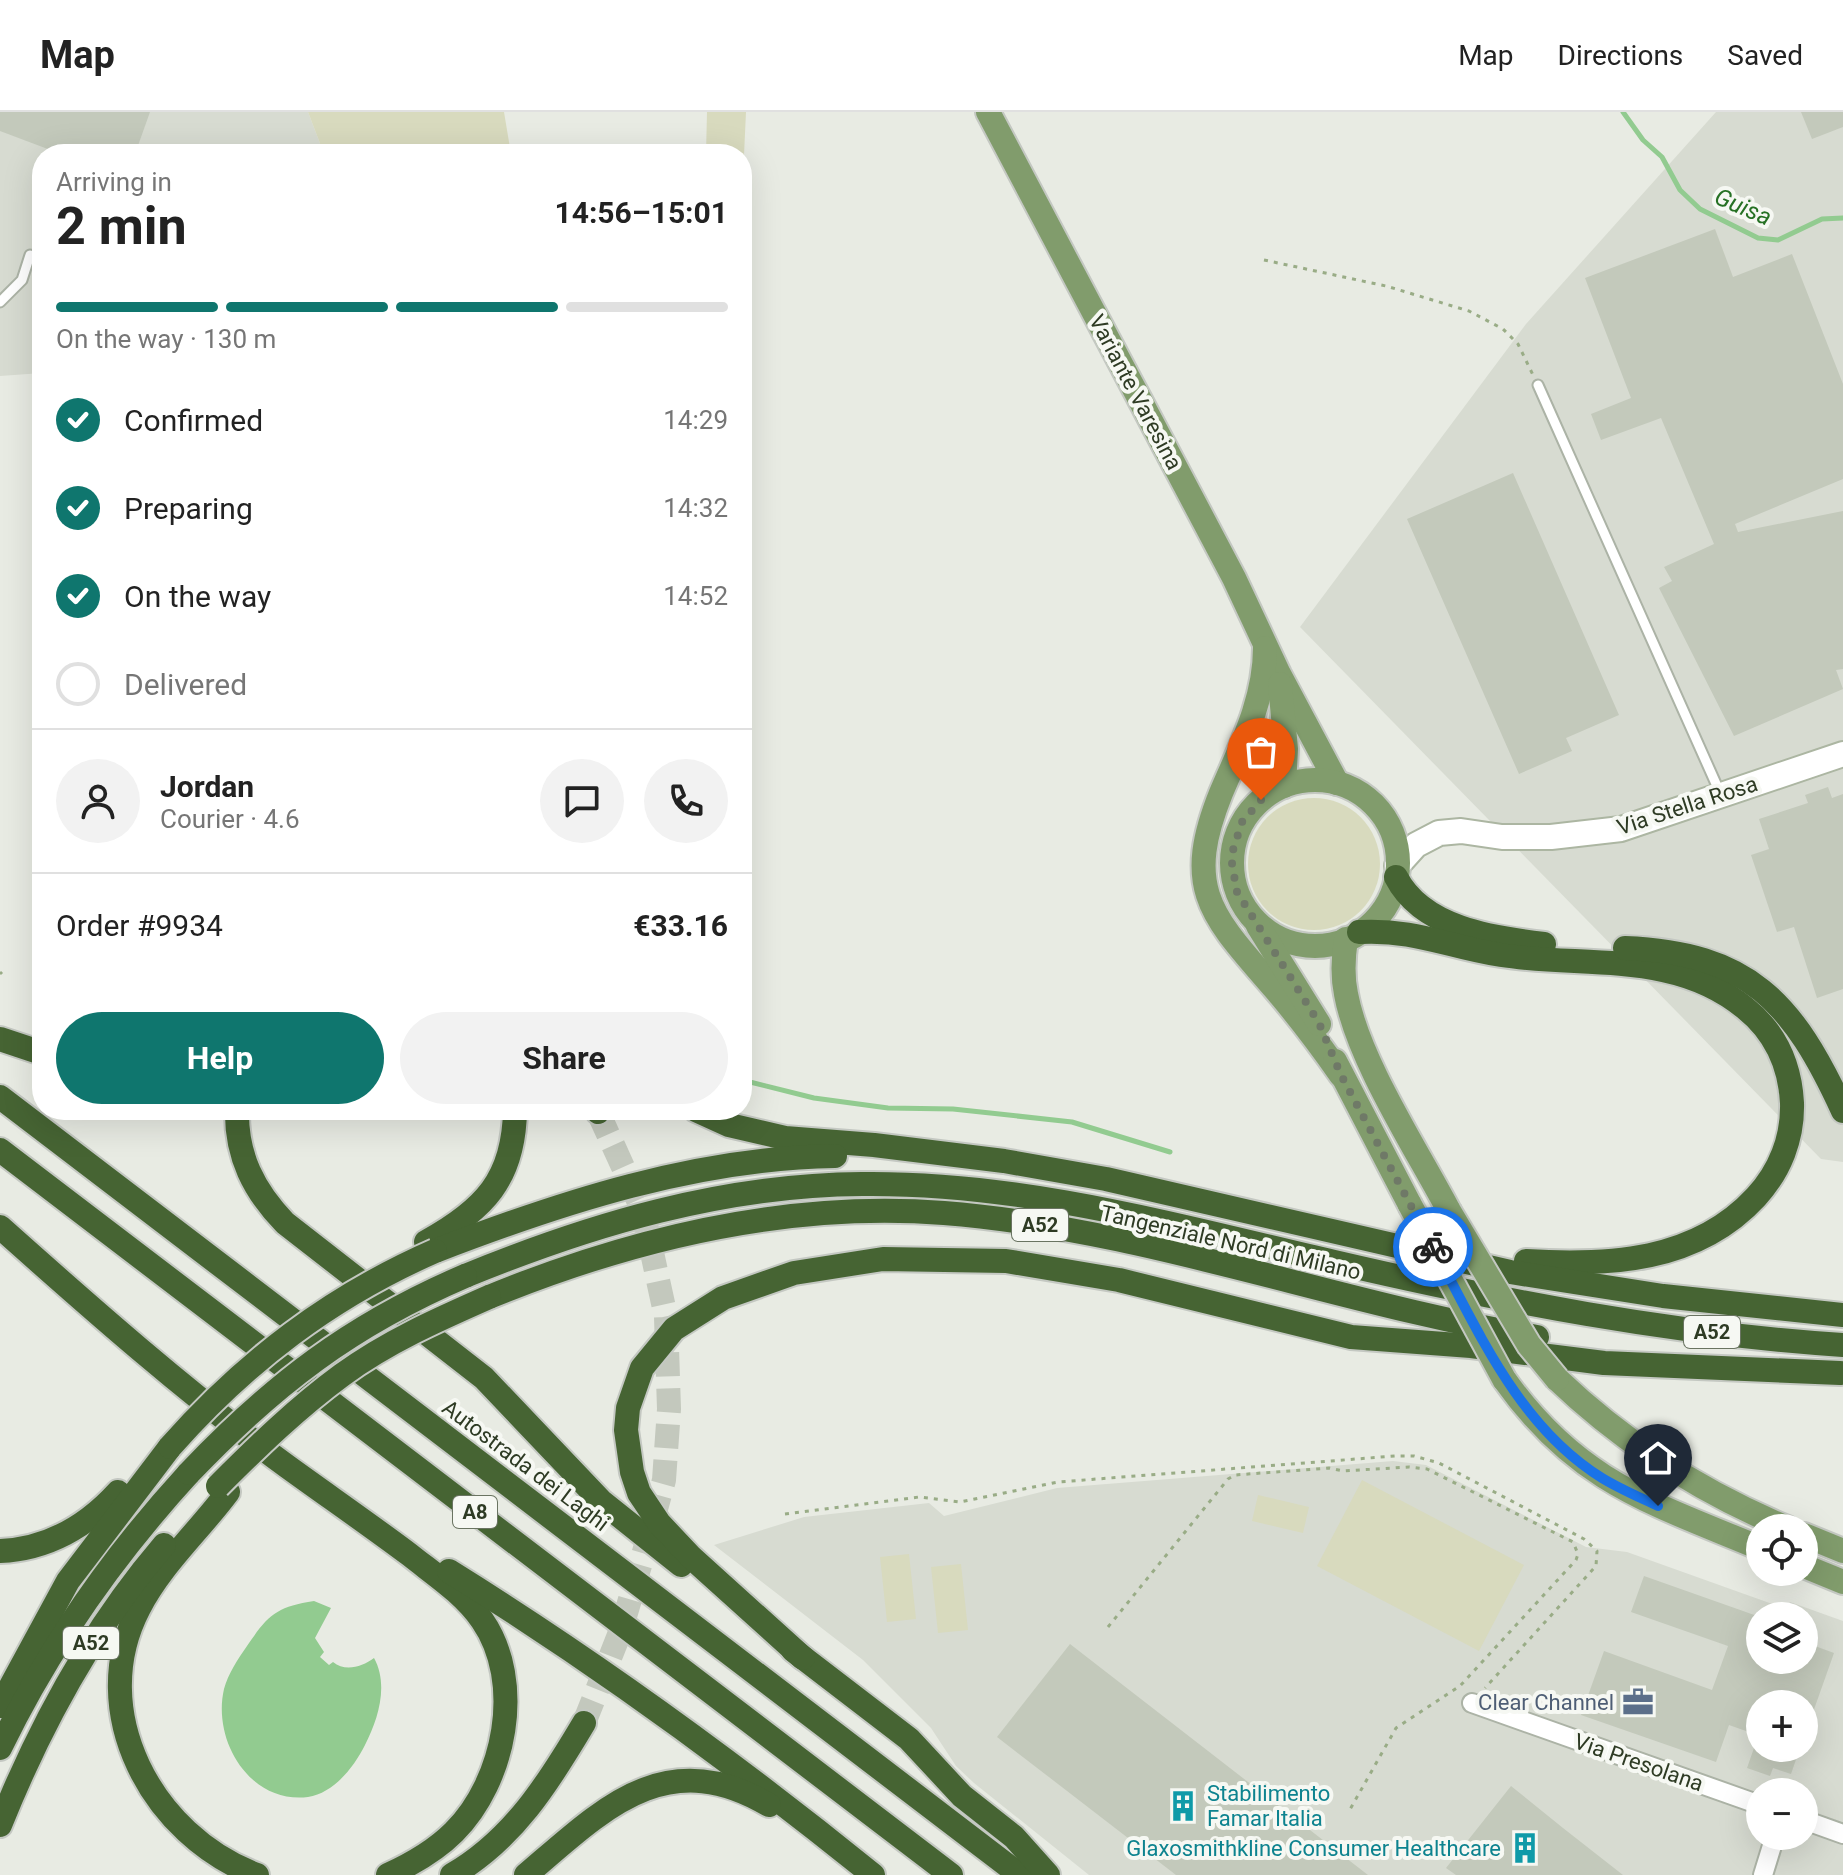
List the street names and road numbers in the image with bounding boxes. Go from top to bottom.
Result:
street label: Variante Varesina [1084,310,1187,474]
street label: Via Stella Rosa [1614,771,1761,840]
street label: Tangenziale Nord di Milano [1098,1200,1363,1285]
road number: A52 [1012,1209,1068,1241]
road number: A52 [1684,1316,1740,1348]
street label: Autostrada dei Laghi [438,1395,614,1536]
road number: A8 [453,1496,497,1528]
road number: A52 [63,1627,119,1659]
street label: Via Presolana [1571,1729,1707,1796]

